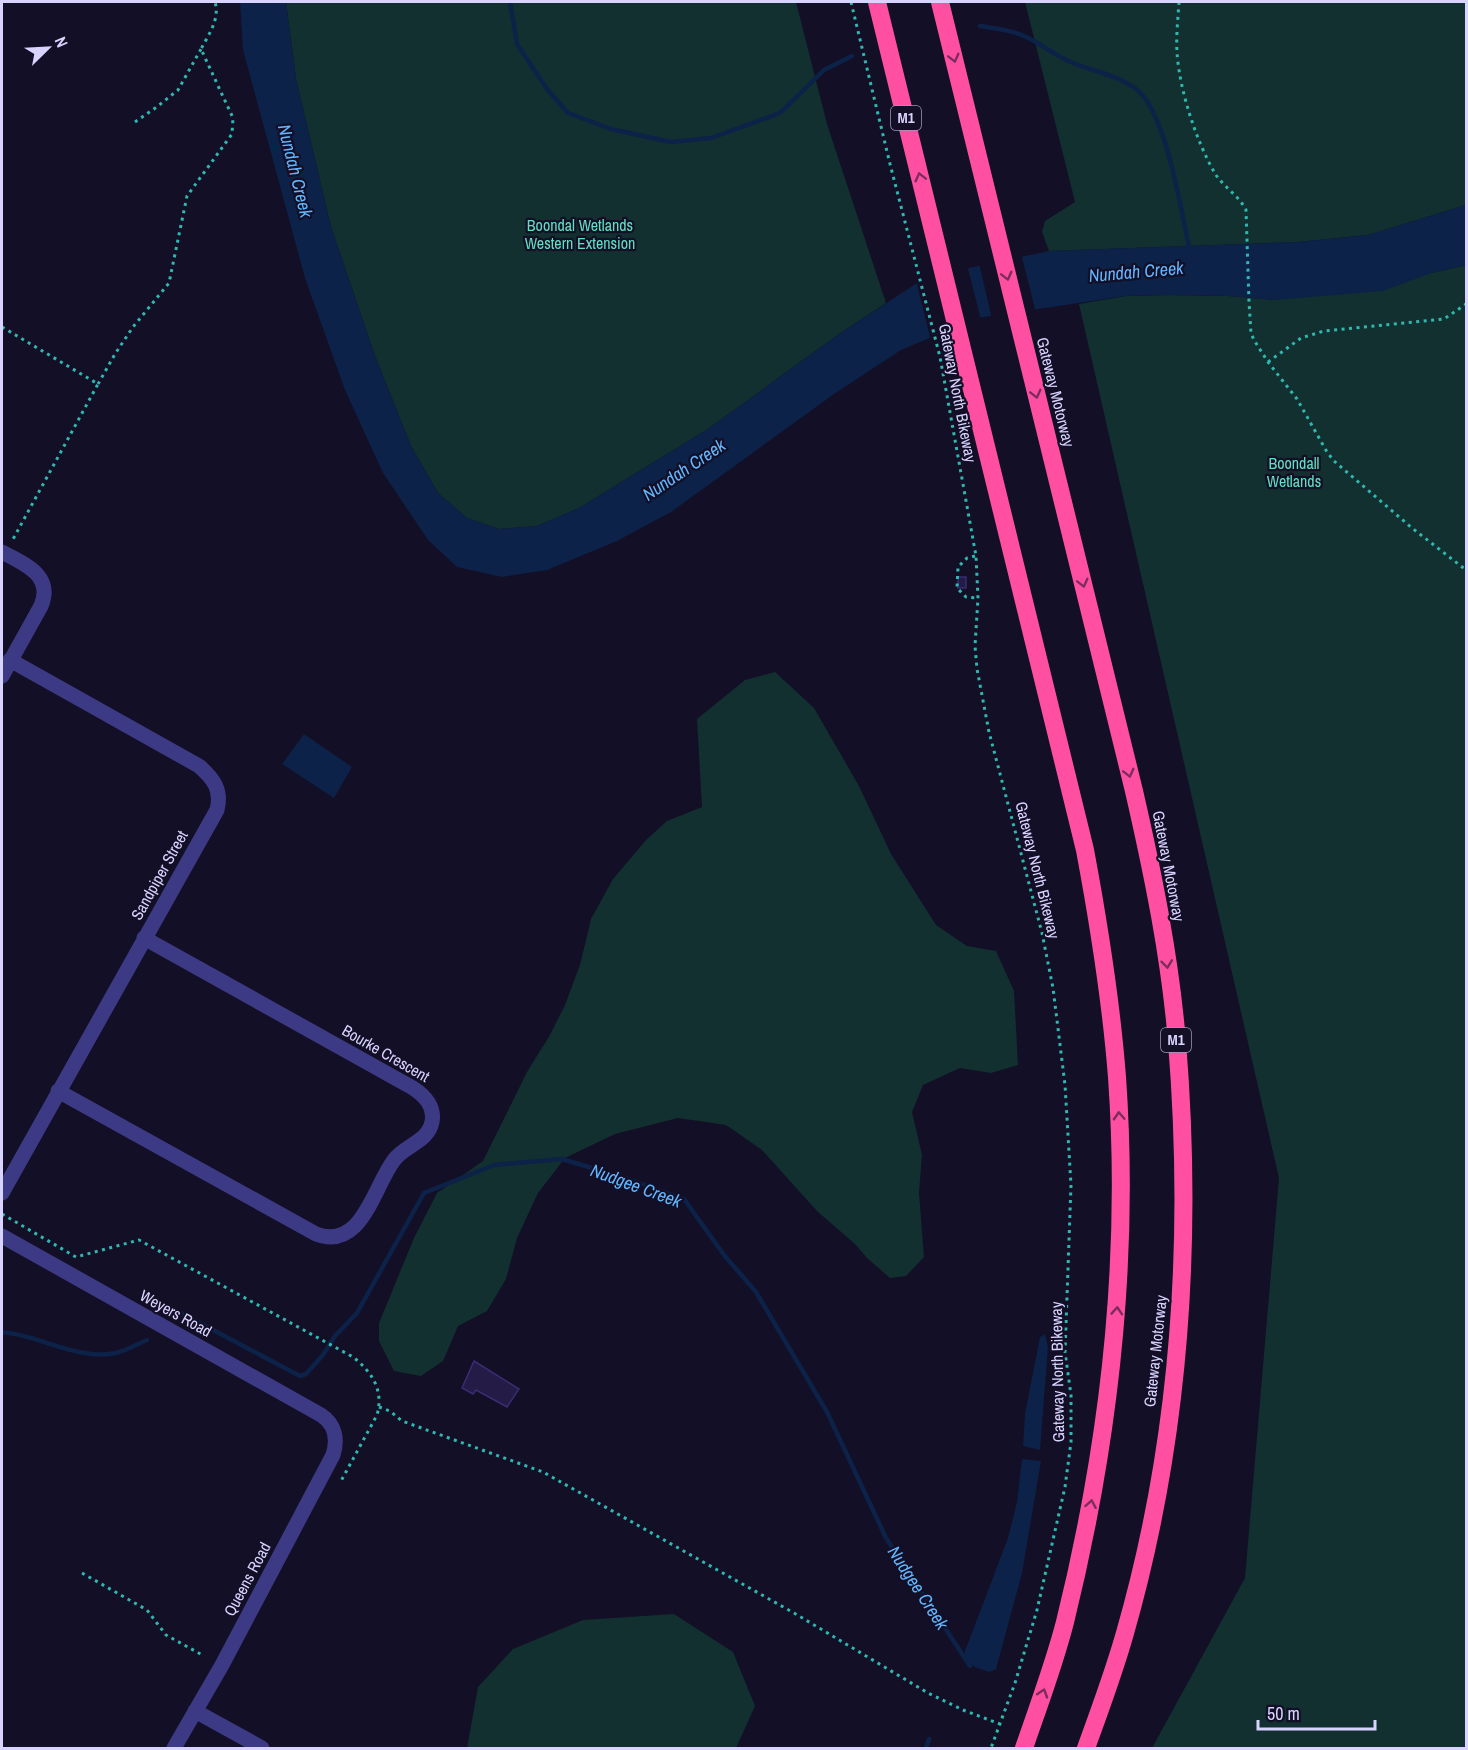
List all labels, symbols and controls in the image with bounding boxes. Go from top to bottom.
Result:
north arrow [18,18,78,78]
text: N [50,33,74,51]
one-way arrow [946,53,959,63]
road number: M1 [891,106,921,130]
water label: Nundah Creek [272,122,319,221]
one-way arrow [915,172,928,182]
park label: Boondal Wetlands Western Extension [525,214,635,254]
water label: Nundah Creek [1087,255,1185,288]
one-way arrow [1000,271,1013,281]
street label: Gateway North Bikeway [934,322,982,465]
street label: Gateway Motorway [1032,335,1080,450]
one-way arrow [1029,389,1042,399]
water label: Nundah Creek [637,432,731,507]
park label: Boondall Wetlands [1267,452,1321,492]
one-way arrow [1075,578,1088,588]
one-way arrow [1122,767,1135,777]
street label: Gateway North Bikeway [1010,799,1066,941]
street label: Gateway Motorway [1147,809,1191,924]
street label: Sandpiper Street [125,826,193,924]
one-way arrow [1160,959,1173,968]
street label: Bourke Crescent [338,1019,434,1087]
road number: M1 [1161,1028,1191,1052]
one-way arrow [1112,1112,1125,1121]
water label: Nudgee Creek [587,1158,686,1214]
street label: Weyers Road [136,1284,216,1342]
street label: Gateway Motorway [1138,1294,1172,1408]
street label: Gateway North Bikeway [1045,1301,1069,1443]
one-way arrow [1110,1306,1123,1315]
one-way arrow [1084,1500,1097,1510]
street label: Queens Road [218,1538,276,1620]
water label: Nudgee Creek [882,1541,955,1635]
one-way arrow [1035,1688,1048,1699]
scale bar [1258,1693,1375,1731]
text: 50 m [1267,1701,1300,1726]

